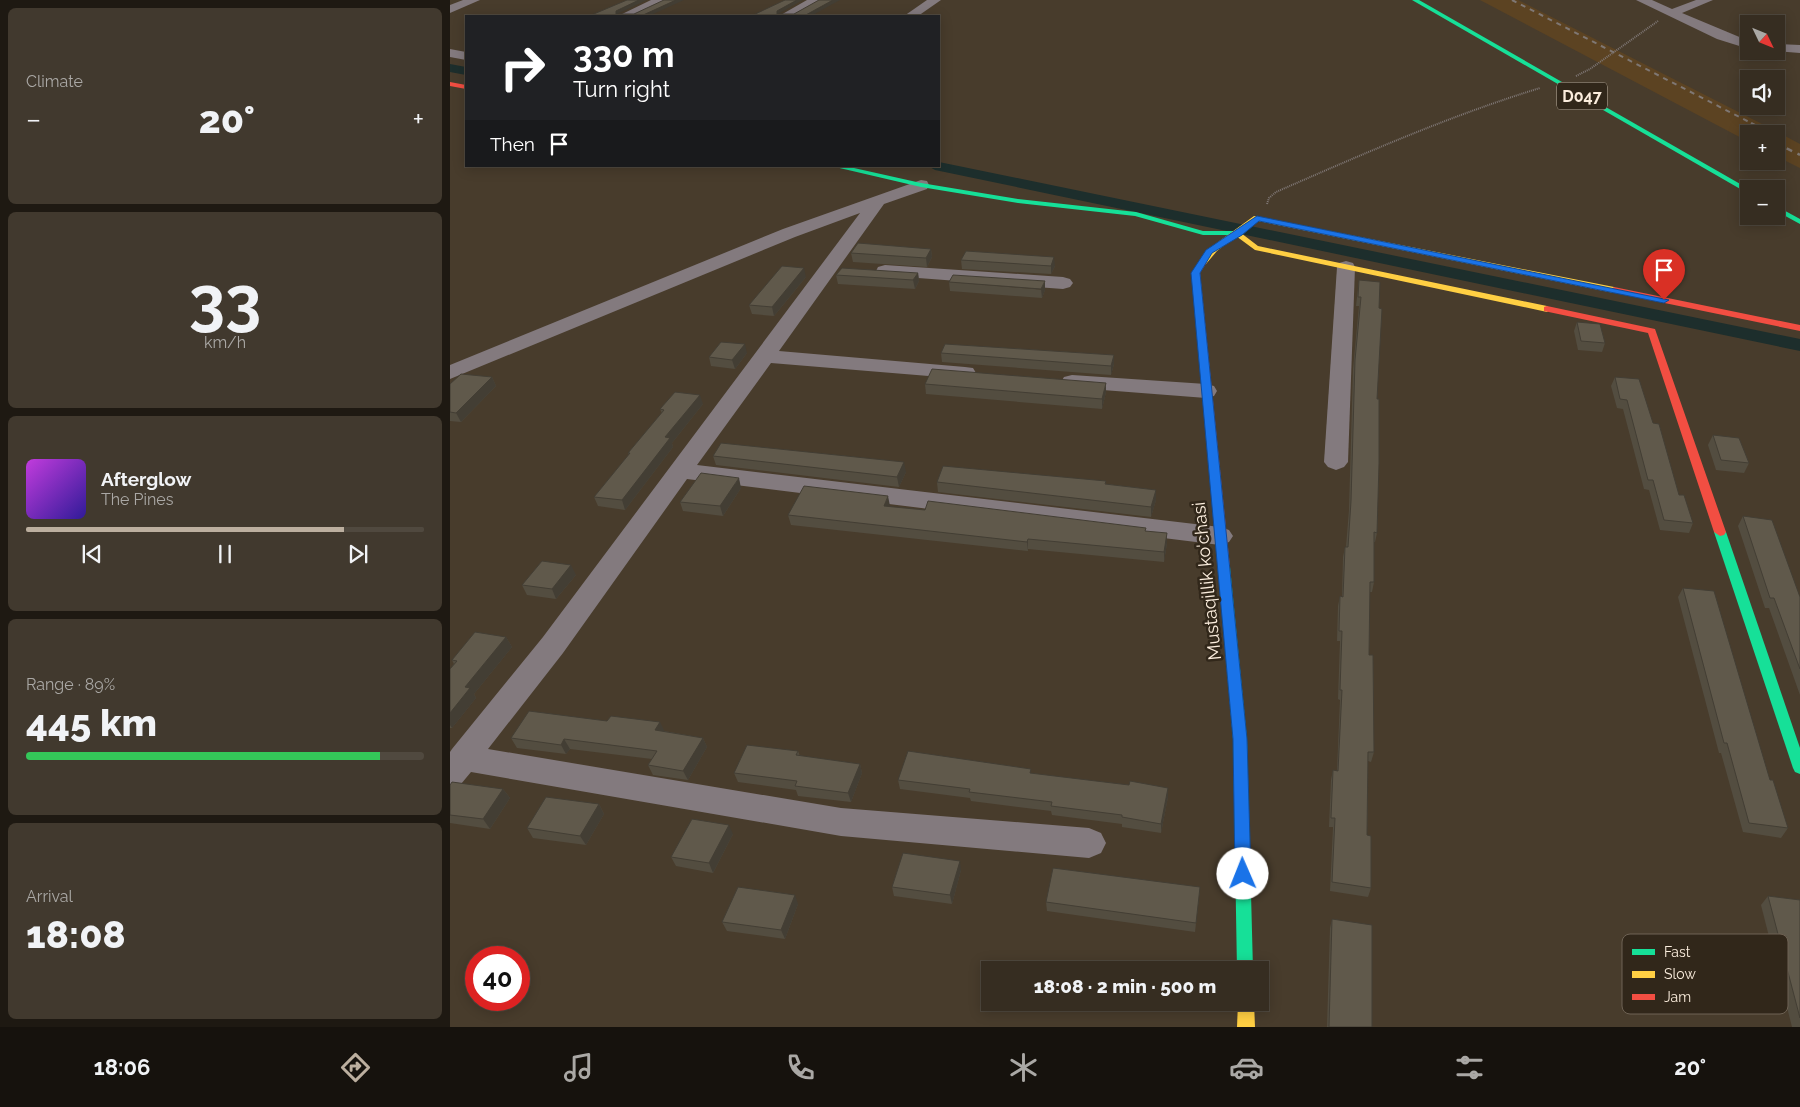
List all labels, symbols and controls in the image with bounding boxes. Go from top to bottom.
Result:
north arrow [1740,15,1785,60]
map controls [1740,15,1785,225]
text: 330 m [573,34,675,75]
icon: right [490,35,555,100]
button: sound [1740,70,1785,115]
text: Climate [26,72,83,91]
text: Turn right [573,76,670,102]
road number: D047 [1557,82,1607,110]
text: 20° [199,97,255,142]
text: − [26,103,41,136]
text: + [412,103,424,136]
button: + [1740,125,1785,170]
icon: arrive [545,130,573,158]
text: Then [490,133,535,155]
button: − [1740,180,1785,225]
pin [1643,249,1685,300]
icon: arrive [1650,256,1678,284]
text: 33 [189,262,261,338]
text: km/h [204,333,246,352]
text: Afterglow [101,468,191,490]
text: The Pines [101,490,173,509]
street label: Mustaqillik ko'chasi [1188,501,1225,661]
icon: previous [78,540,106,568]
icon: pause [211,540,239,568]
icon: next [344,540,372,568]
text: Range · 89% [26,675,115,694]
text: 445 km [26,700,157,745]
position arrow [1216,847,1268,899]
text: Arrival [26,887,73,906]
text: 18:08 [26,912,126,957]
legend [1622,934,1788,1014]
text: Fast [1664,944,1691,960]
speed limit sign: 40 [465,946,530,1011]
text: Slow [1664,966,1696,982]
text: 18:08 · 2 min · 500 m [1034,975,1216,997]
text: Jam [1664,989,1691,1005]
icon: directions [338,1050,373,1085]
icon: music [561,1050,596,1085]
icon: phone [783,1050,818,1085]
icon: climate [1006,1050,1041,1085]
icon: car [1229,1050,1264,1085]
icon: filters [1452,1050,1487,1085]
text: 18:06 [94,1054,150,1080]
text: 20° [1674,1054,1706,1080]

